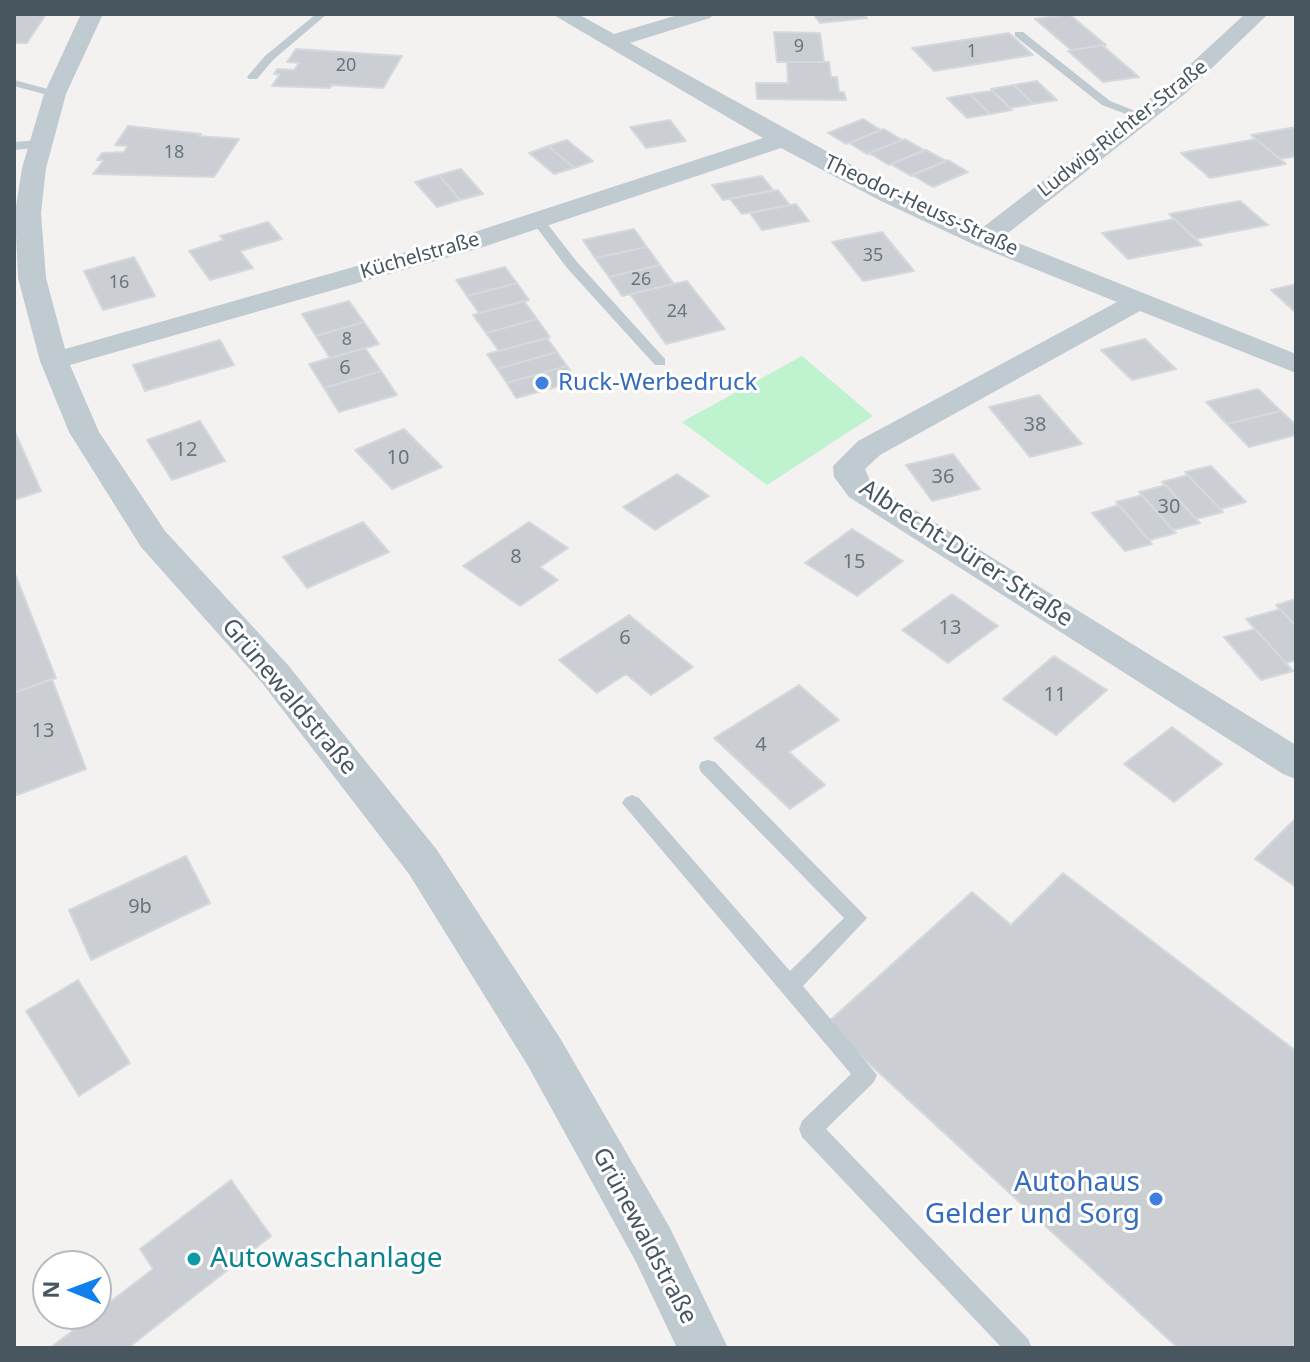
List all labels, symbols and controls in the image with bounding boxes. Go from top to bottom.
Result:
house number: 9 [794,36,804,58]
house number: 1 [967,41,977,63]
house number: 20 [336,55,356,77]
street label: Ludwig-Richter-Straße [1033,55,1213,203]
house number: 18 [164,142,184,164]
street label: Theodor-Heuss-Straße [820,150,1022,262]
street label: Küchelstraße [358,228,482,284]
house number: 35 [863,245,883,267]
house number: 26 [631,269,651,291]
house number: 16 [109,272,129,294]
house number: 24 [667,301,687,323]
house number: 8 [342,329,352,351]
house number: 6 [339,356,351,380]
place label: Ruck-Werbedruck [558,369,757,397]
marker: Ruck-Werbedruck [533,374,551,392]
house number: 38 [1024,413,1046,437]
house number: 12 [175,438,197,462]
house number: 10 [387,446,409,470]
house number: 36 [932,465,954,489]
street label: Albrecht-Dürer-Straße [854,474,1078,634]
house number: 30 [1158,495,1180,519]
house number: 8 [510,545,522,569]
house number: 15 [843,550,865,574]
street label: Grünewaldstraße [215,613,363,781]
house number: 13 [939,616,961,640]
house number: 6 [619,626,631,650]
house number: 11 [1044,683,1066,707]
house number: 13 [32,719,54,743]
house number: 4 [755,733,767,757]
house number: 9b [128,895,152,919]
street label: Grünewaldstraße [585,1143,703,1329]
place label: Autohaus Gelder und Sorg [925,1166,1140,1232]
marker: Autohaus Gelder und Sorg [1147,1190,1165,1208]
place label: Autowaschanlage [210,1242,443,1276]
north arrow [32,1250,112,1330]
marker: Autowaschanlage [185,1250,203,1268]
text: N [35,1280,65,1299]

